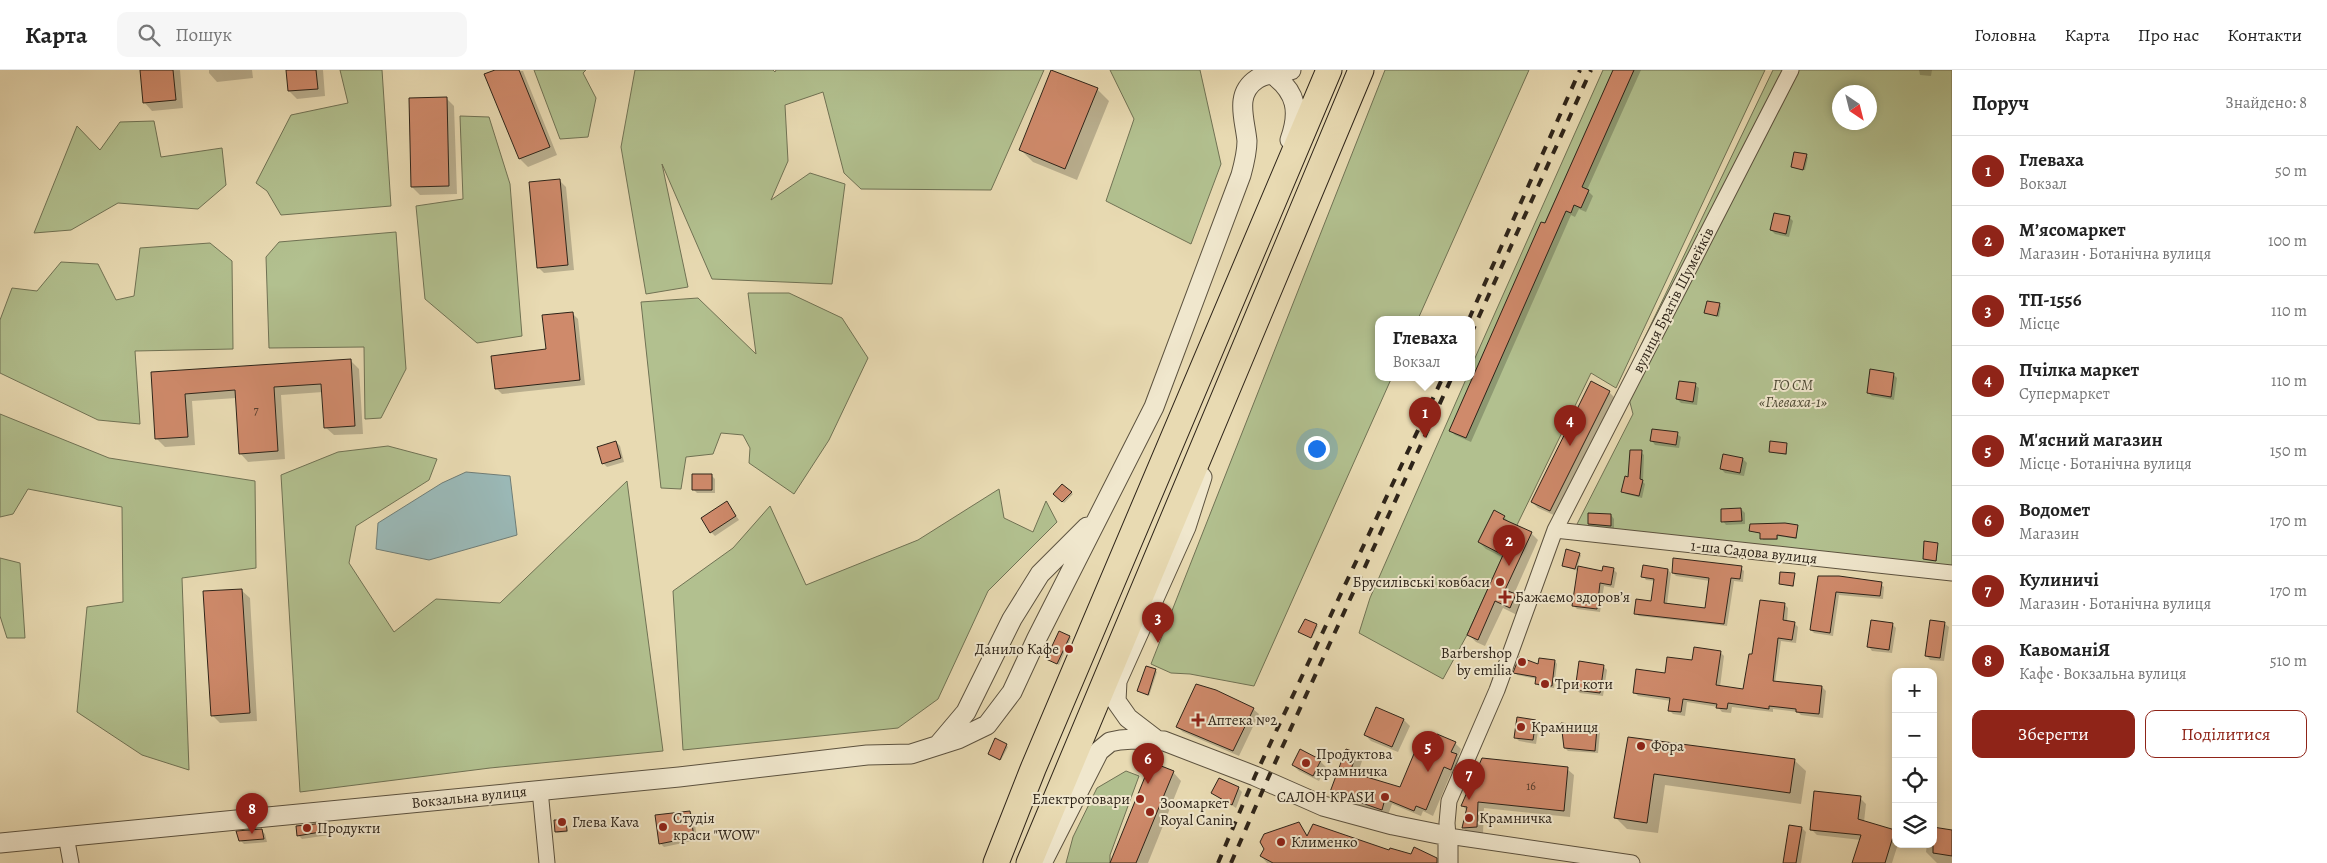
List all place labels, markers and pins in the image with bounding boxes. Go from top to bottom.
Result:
pin: 1 [1409,397,1441,438]
pin: 4 [1554,405,1586,446]
pin: 2 [1493,525,1525,566]
place label: Брусилівські ковбаси [1352,572,1490,592]
marker: Брусилівські ковбаси [1494,576,1506,588]
place label: Бажаємо здоровʼя [1515,587,1630,607]
marker: Бажаємо здоровʼя [1499,591,1511,603]
pin: 3 [1142,602,1174,643]
place label: Данило Кафе [975,639,1059,659]
marker: Данило Кафе [1063,643,1075,655]
place label: Barbershop by emilia [1441,643,1512,680]
marker: Barbershop by emilia [1516,656,1528,668]
place label: Три коти [1555,674,1613,694]
marker: Три коти [1539,678,1551,690]
place label: Аптека №2 [1207,710,1277,730]
marker: Аптека №2 [1192,714,1204,726]
place label: Крамниця [1531,717,1598,737]
marker: Крамниця [1515,721,1527,733]
pin: 5 [1412,731,1444,772]
place label: Фора [1651,736,1684,756]
marker: Фора [1635,740,1647,752]
pin: 6 [1132,743,1164,784]
place label: Продуктова крамничка [1316,744,1392,781]
marker: Продуктова крамничка [1300,757,1312,769]
pin: 7 [1453,759,1485,800]
place label: САЛОН КРАSИ [1277,787,1375,807]
place label: Електротовари [1032,789,1130,809]
marker: САЛОН КРАSИ [1379,791,1391,803]
pin: 8 [236,793,268,834]
marker: Електротовари [1134,793,1146,805]
place label: Зоомаркет Royal Canin [1160,793,1233,830]
marker: Зоомаркет Royal Canin [1144,806,1156,818]
place label: Студія краси "WOW" [673,808,760,845]
place label: Крамничка [1479,808,1552,828]
place label: Глева Kava [572,812,639,832]
marker: Крамничка [1463,812,1475,824]
marker: Глева Kava [556,816,568,828]
place label: Продукти [317,818,381,838]
marker: Студія краси "WOW" [657,821,669,833]
marker: Продукти [301,822,313,834]
place label: Клименко [1291,832,1358,852]
marker: Клименко [1275,836,1287,848]

